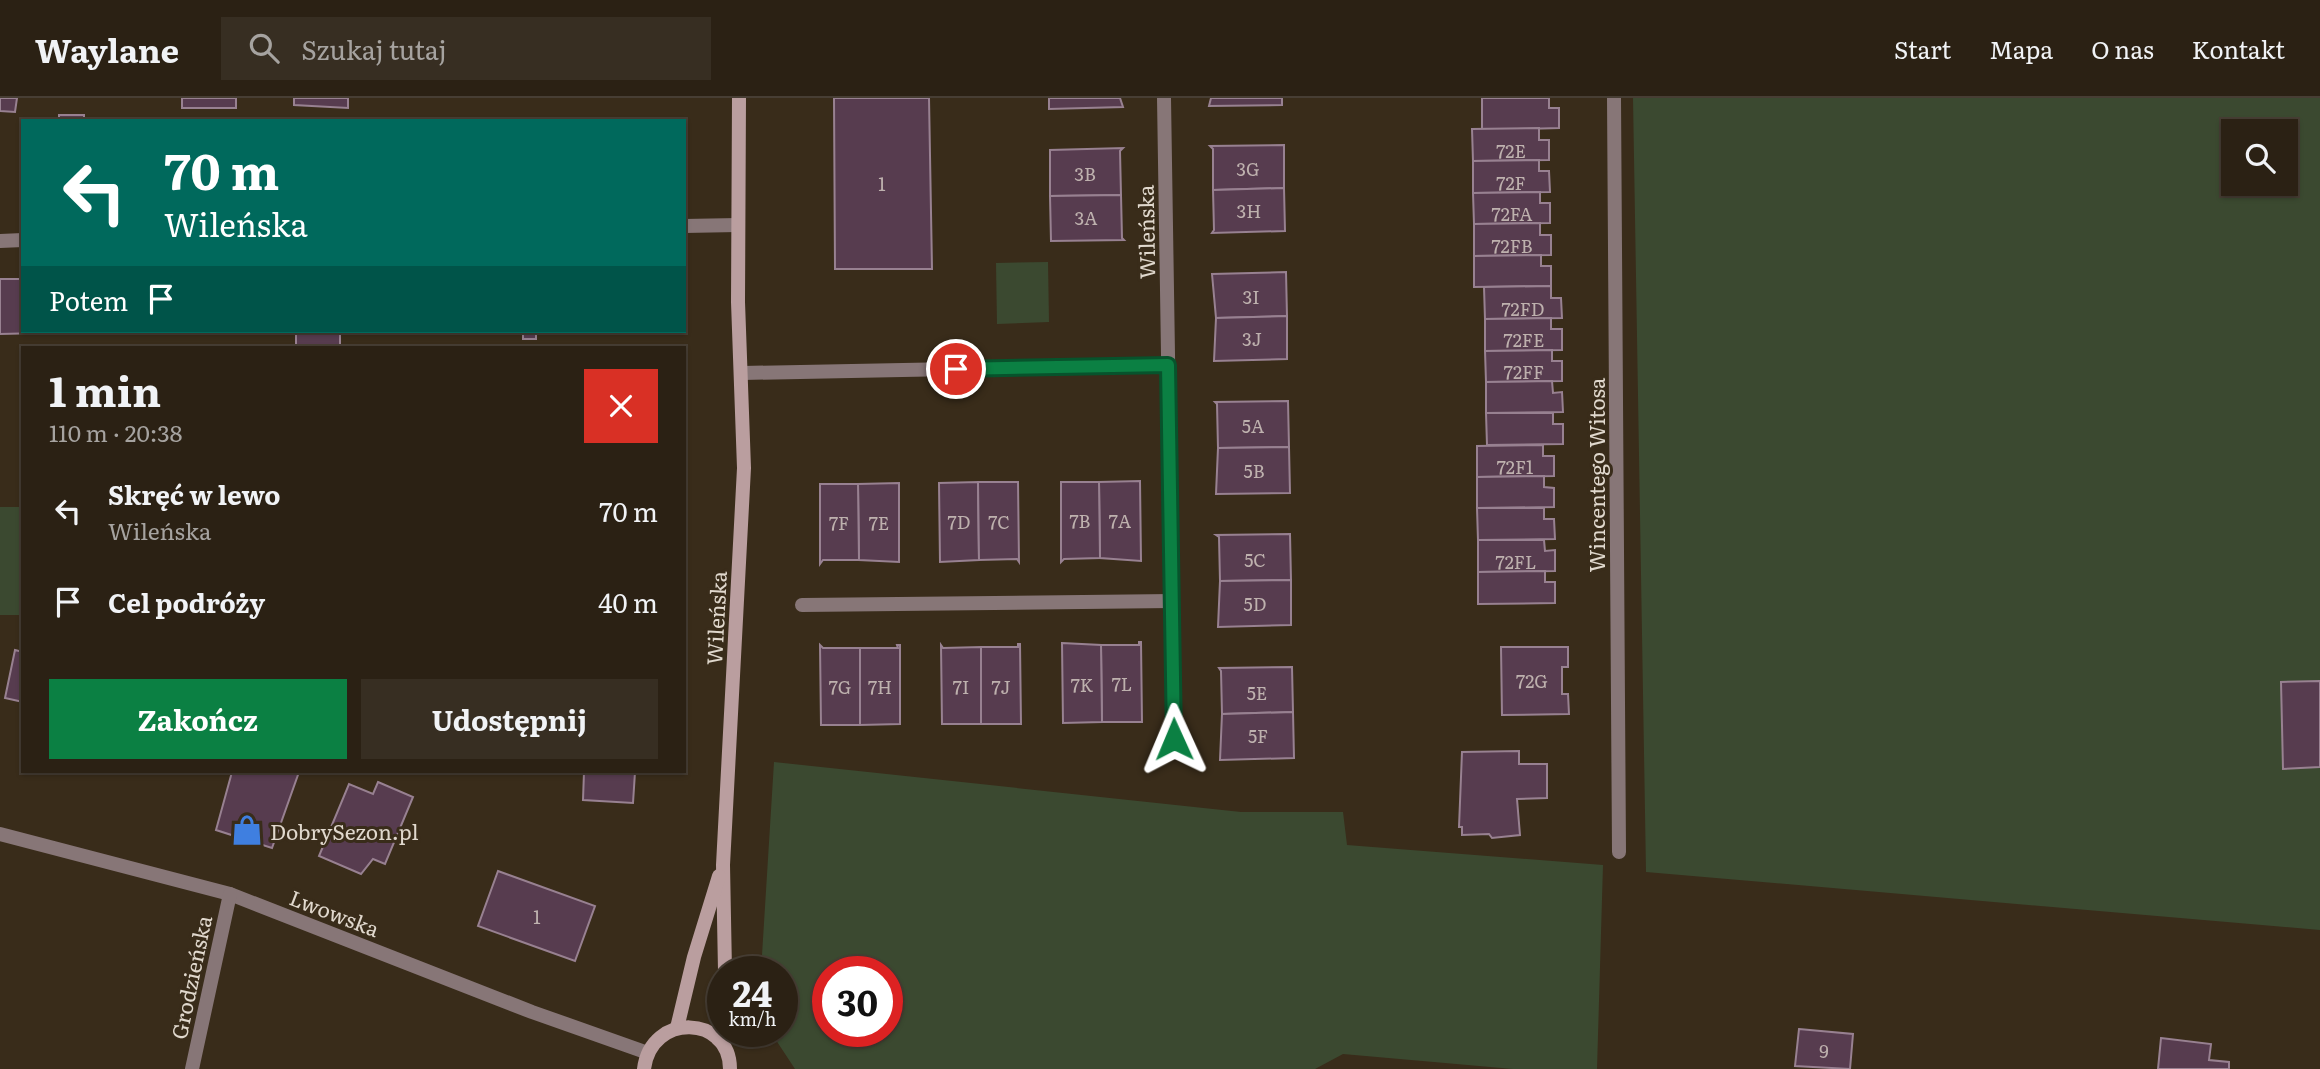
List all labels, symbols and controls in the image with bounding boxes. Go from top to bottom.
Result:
search box [221,17,711,80]
text: Waylane [35,24,179,73]
icon: search [245,29,283,67]
text: Szukaj tutaj [301,29,447,68]
text: Start [1894,31,1951,66]
text: Mapa [1989,31,2053,66]
text: O nas [2091,31,2154,66]
text: Kontakt [2192,31,2285,66]
map controls [2221,119,2298,196]
button: search [2221,119,2298,196]
text: 70 m [164,132,279,205]
house number: 72E [1496,137,1526,164]
icon: left [49,147,140,238]
house number: 3G [1236,155,1260,182]
house number: 3B [1074,160,1096,187]
house number: 72F [1496,169,1526,196]
house number: 1 [878,170,886,197]
street label: Wileńska [1129,184,1161,279]
house number: 3H [1237,197,1261,224]
text: Wileńska [164,199,308,247]
house number: 72FA [1492,200,1532,227]
house number: 3A [1075,204,1098,231]
house number: 72FB [1491,232,1533,259]
text: Potem [49,280,128,319]
icon: arrive [142,280,180,318]
house number: 3I [1242,283,1260,310]
house number: 72FD [1501,295,1545,322]
house number: 3J [1242,325,1262,352]
house number: 72FE [1504,326,1544,353]
pin [926,339,986,399]
icon: arrive [937,350,975,388]
text: 1 min [49,358,161,420]
house number: 72FF [1504,358,1544,385]
button: close [584,369,658,443]
street label: Wincentego Witosa [1580,377,1611,572]
house number: 5A [1242,412,1264,439]
text: 110 m · 20:38 [49,415,182,449]
house number: 72F1 [1497,453,1533,480]
house number: 5B [1243,457,1265,484]
text: Skręć w lewo [108,474,281,513]
text: 70 m [599,491,658,530]
icon: left [49,492,87,530]
house number: 7B [1069,507,1091,534]
house number: 7A [1109,507,1131,534]
house number: 7D [948,508,970,535]
house number: 7C [988,508,1010,535]
house number: 7F [829,509,849,536]
house number: 7E [869,509,889,536]
text: Wileńska [108,513,211,547]
house number: 5C [1244,546,1266,573]
house number: 72FL [1496,548,1536,575]
street label: Wileńska [697,569,733,666]
text: Cel podróży [108,582,265,621]
text: 40 m [598,582,658,621]
icon: arrive [49,583,87,621]
house number: 5D [1244,590,1266,617]
house number: 72G [1516,667,1548,694]
house number: 7L [1112,670,1132,697]
house number: 7K [1071,671,1094,698]
house number: 7G [829,673,851,700]
house number: 7H [868,673,892,700]
house number: 7I [953,673,969,700]
house number: 7J [991,673,1011,700]
button: Zakończ [49,679,347,759]
button: Udostępnij [361,679,658,759]
house number: 5E [1247,679,1267,706]
position arrow [1137,702,1211,776]
house number: 5F [1248,722,1268,749]
shop icon: DobrySezon.pl [230,813,264,847]
place label: DobrySezon.pl [270,815,419,846]
street label: Lwowska [286,881,385,944]
house number: 1 [533,903,541,930]
street label: Grodzieńska [162,912,218,1042]
speed limit sign: 30 [812,956,903,1047]
text: 24 [733,966,772,1018]
text: km/h [729,1005,776,1032]
house number: 9 [1819,1037,1829,1064]

